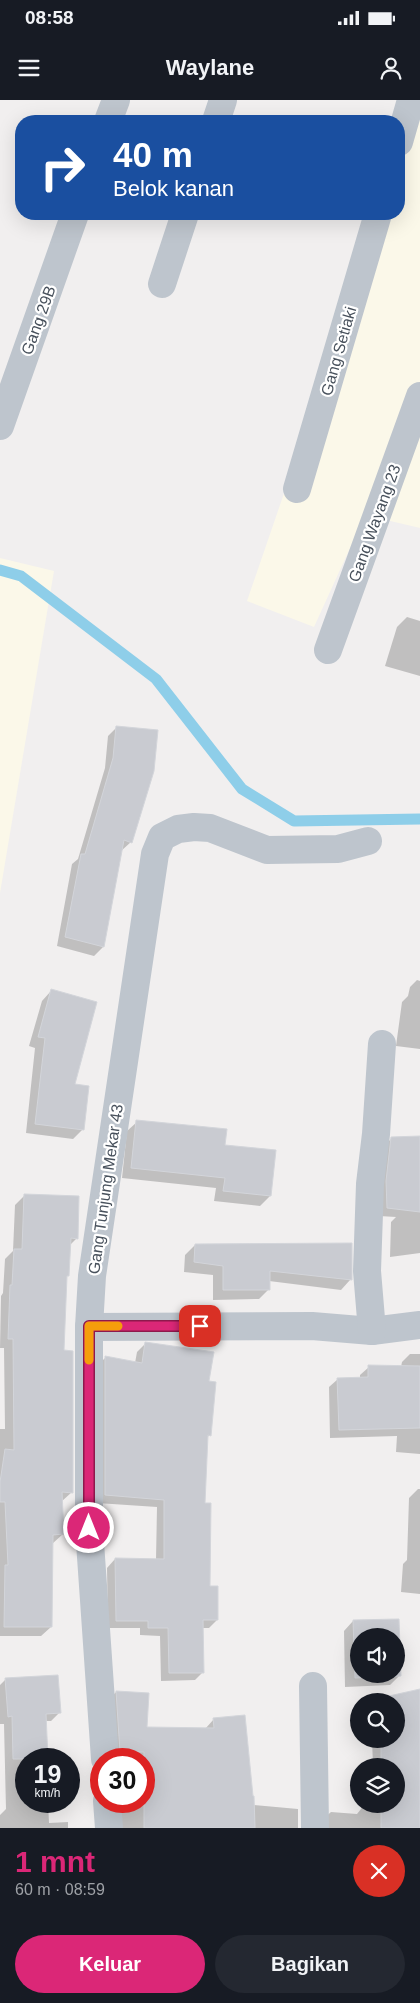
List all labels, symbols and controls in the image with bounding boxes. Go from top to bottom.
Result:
text: 08:58 [25,7,74,28]
icon: menu [15,54,43,82]
icon: person [377,54,405,82]
text: Waylane [166,55,254,80]
icon: right [30,135,95,200]
text: 40 m [113,135,193,174]
text: Belok kanan [113,176,234,201]
street label: Gang 29B [18,283,59,357]
street label: Gang Setiaki [318,305,359,398]
street label: Gang Wayang 23 [345,462,404,584]
street label: Gang Tunjung Mekar 43 [85,1103,126,1275]
pin [179,1305,221,1347]
icon: arrive [186,1312,214,1340]
position arrow [62,1501,114,1553]
map controls [350,1628,405,1813]
button: sound [350,1628,405,1683]
button: search [350,1693,405,1748]
speed limit sign: 30 [90,1748,155,1813]
button: layers [350,1758,405,1813]
text: 19 [34,1760,61,1788]
text: km/h [34,1786,61,1800]
text: 1 mnt [15,1845,95,1878]
button: close [353,1845,405,1897]
text: 60 m · 08:59 [15,1881,105,1898]
button: Keluar [15,1935,205,1993]
button: Bagikan [215,1935,405,1993]

